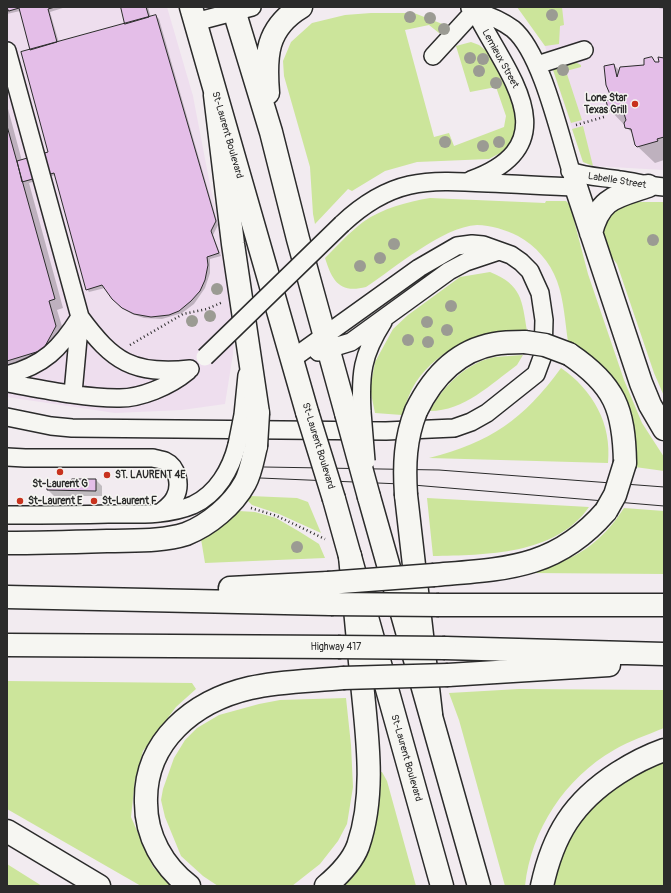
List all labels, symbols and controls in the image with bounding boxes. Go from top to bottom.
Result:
street label: Lemieux Street [479,27,521,91]
street label: St-Laurent Boulevard [209,90,245,180]
place label: Lone Star Texas Grill [584,92,627,116]
marker: Lone Star Texas Grill [630,99,640,109]
street label: Labelle Street [587,170,647,192]
street label: St-Laurent Boulevard [299,401,337,491]
marker: St-Laurent G [55,467,65,477]
place label: ST. LAURENT 4E [115,469,185,481]
marker: ST. LAURENT 4E [102,470,112,480]
place label: St-Laurent G [32,478,88,490]
place label: St-Laurent E [28,495,82,507]
place label: St-Laurent F [102,495,157,507]
marker: St-Laurent E [15,496,25,506]
marker: St-Laurent F [89,496,99,506]
street label: Highway 417 [311,641,361,653]
street label: St-Laurent Boulevard [388,713,424,803]

